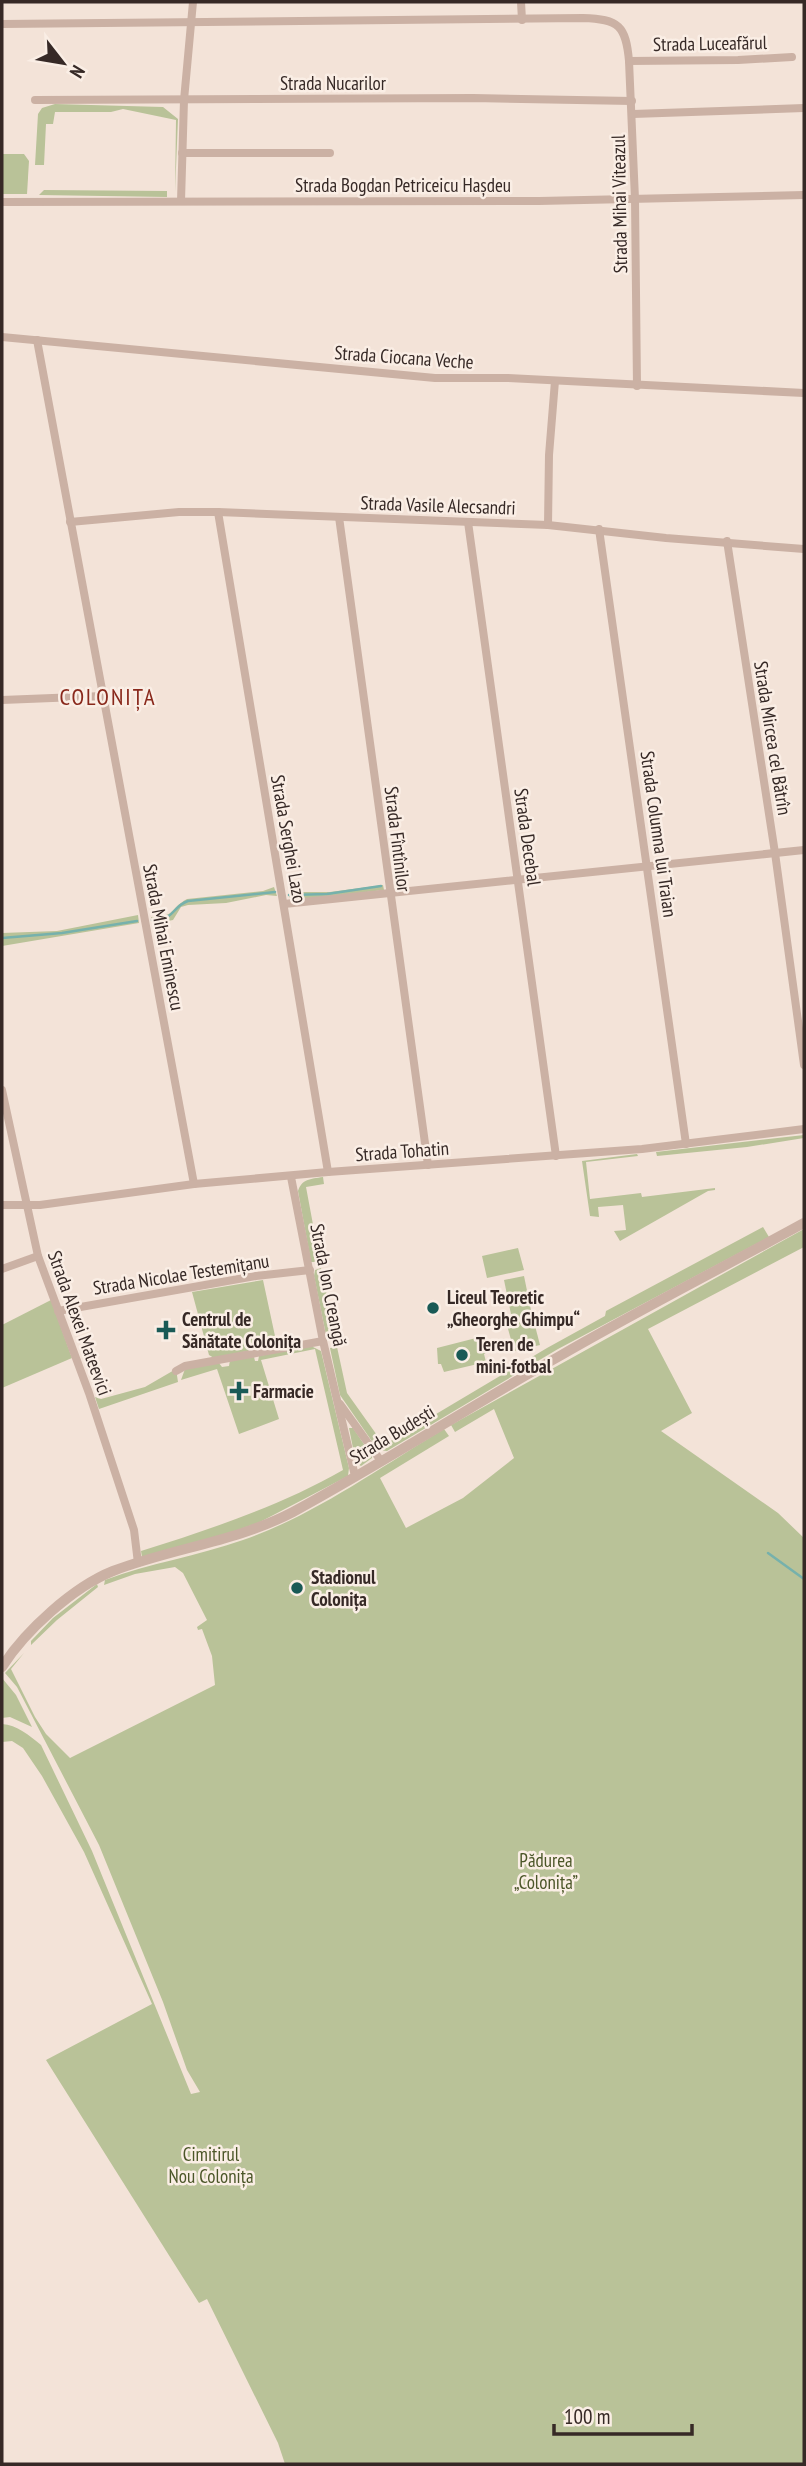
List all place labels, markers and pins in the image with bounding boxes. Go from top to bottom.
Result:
place label: Liceul Teoretic „Gheorghe Ghimpu“ [447,1285,580,1331]
marker: Liceul Teoretic „Gheorghe Ghimpu“ [425,1300,441,1316]
place label: Centrul de Sănătate Colonița [182,1307,301,1354]
marker: Centrul de Sănătate Colonița [156,1320,176,1340]
place label: Teren de mini-fotbal [476,1332,552,1378]
marker: Teren de mini-fotbal [454,1347,470,1363]
place label: Farmacie [253,1379,314,1403]
marker: Farmacie [231,1383,247,1399]
place label: Stadionul Colonița [311,1565,376,1612]
marker: Stadionul Colonița [289,1580,305,1596]

